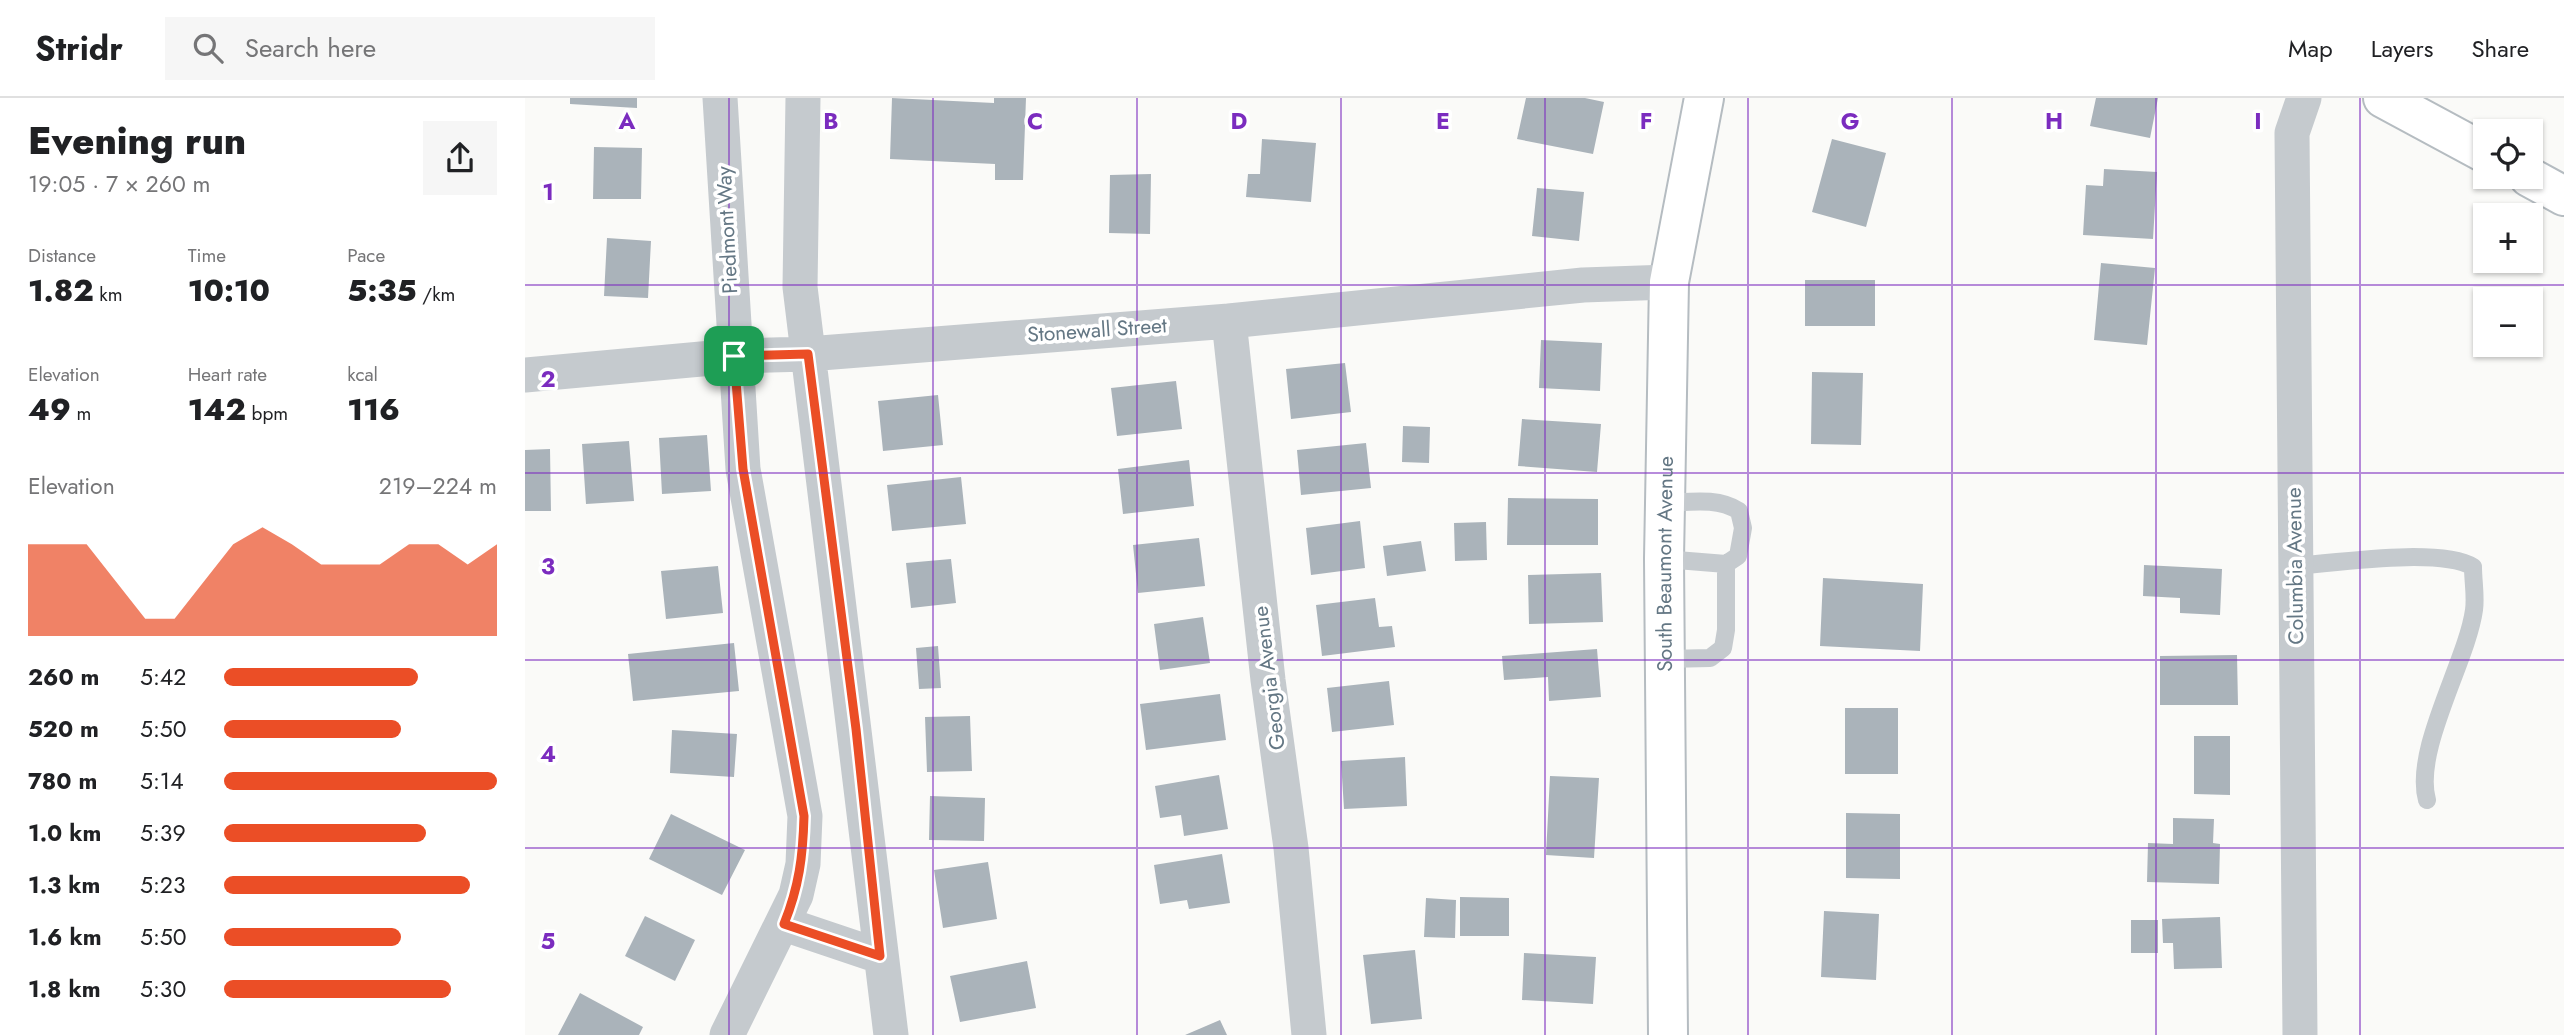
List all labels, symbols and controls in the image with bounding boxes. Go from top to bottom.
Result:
search box [165,17,655,80]
text: Stridr [35,25,123,72]
icon: search [189,29,227,67]
text: Search here [245,29,376,67]
text: Map [2288,31,2333,66]
text: Layers [2371,31,2433,66]
text: Share [2471,31,2529,66]
text: A [618,104,636,138]
text: B [823,104,839,138]
text: C [1027,104,1043,138]
text: D [1231,104,1248,138]
text: E [1436,104,1450,138]
text: F [1640,104,1652,138]
text: G [1841,104,1859,138]
text: H [2045,104,2063,138]
text: I [2254,104,2262,138]
text: Evening run [28,113,246,168]
map controls [2473,119,2543,357]
button: locate [2473,119,2543,189]
button: share [423,121,497,195]
street label: Piedmont Way [709,165,745,295]
text: 19:05 · 7 × 260 m [28,167,211,201]
text: 1 [542,175,554,209]
button: + [2473,203,2543,273]
text: Distance [28,242,96,269]
text: Time [188,242,226,269]
text: Pace [347,242,385,269]
text: 1.82 [28,269,94,312]
text: 10:10 [188,269,270,312]
text: 5:35 [347,269,417,312]
text: km [94,281,123,308]
text: /km [417,281,455,308]
button: − [2473,287,2543,357]
street label: Stonewall Street [1026,310,1168,350]
pin [704,326,764,386]
icon: arrive [715,337,753,375]
text: Elevation [28,361,100,388]
text: Heart rate [188,361,267,388]
text: kcal [347,361,378,388]
text: 2 [540,362,556,396]
text: 49 [28,388,71,431]
text: 142 [188,388,246,431]
text: 116 [347,388,400,431]
text: m [71,400,91,427]
text: bpm [246,400,288,427]
street label: South Beaumont Avenue [1649,456,1681,672]
text: Elevation [28,469,115,503]
text: 219–224 m [379,469,497,503]
street label: Columbia Avenue [2279,487,2311,645]
text: 3 [541,549,555,583]
street label: Georgia Avenue [1245,604,1293,752]
text: 260 m [28,660,99,694]
text: 5:42 [140,660,186,694]
text: 520 m [28,712,99,746]
text: 5:50 [140,712,187,746]
text: 4 [540,737,556,771]
text: 780 m [28,764,97,798]
text: 5:14 [140,764,184,798]
text: 1.0 km [28,816,101,850]
text: 5:39 [140,816,186,850]
text: 1.3 km [28,868,100,902]
text: 5:23 [140,868,186,902]
text: 1.6 km [28,920,102,954]
text: 5:50 [140,920,187,954]
text: 5 [541,924,555,958]
text: 1.8 km [28,972,101,1006]
text: 5:30 [140,972,186,1006]

